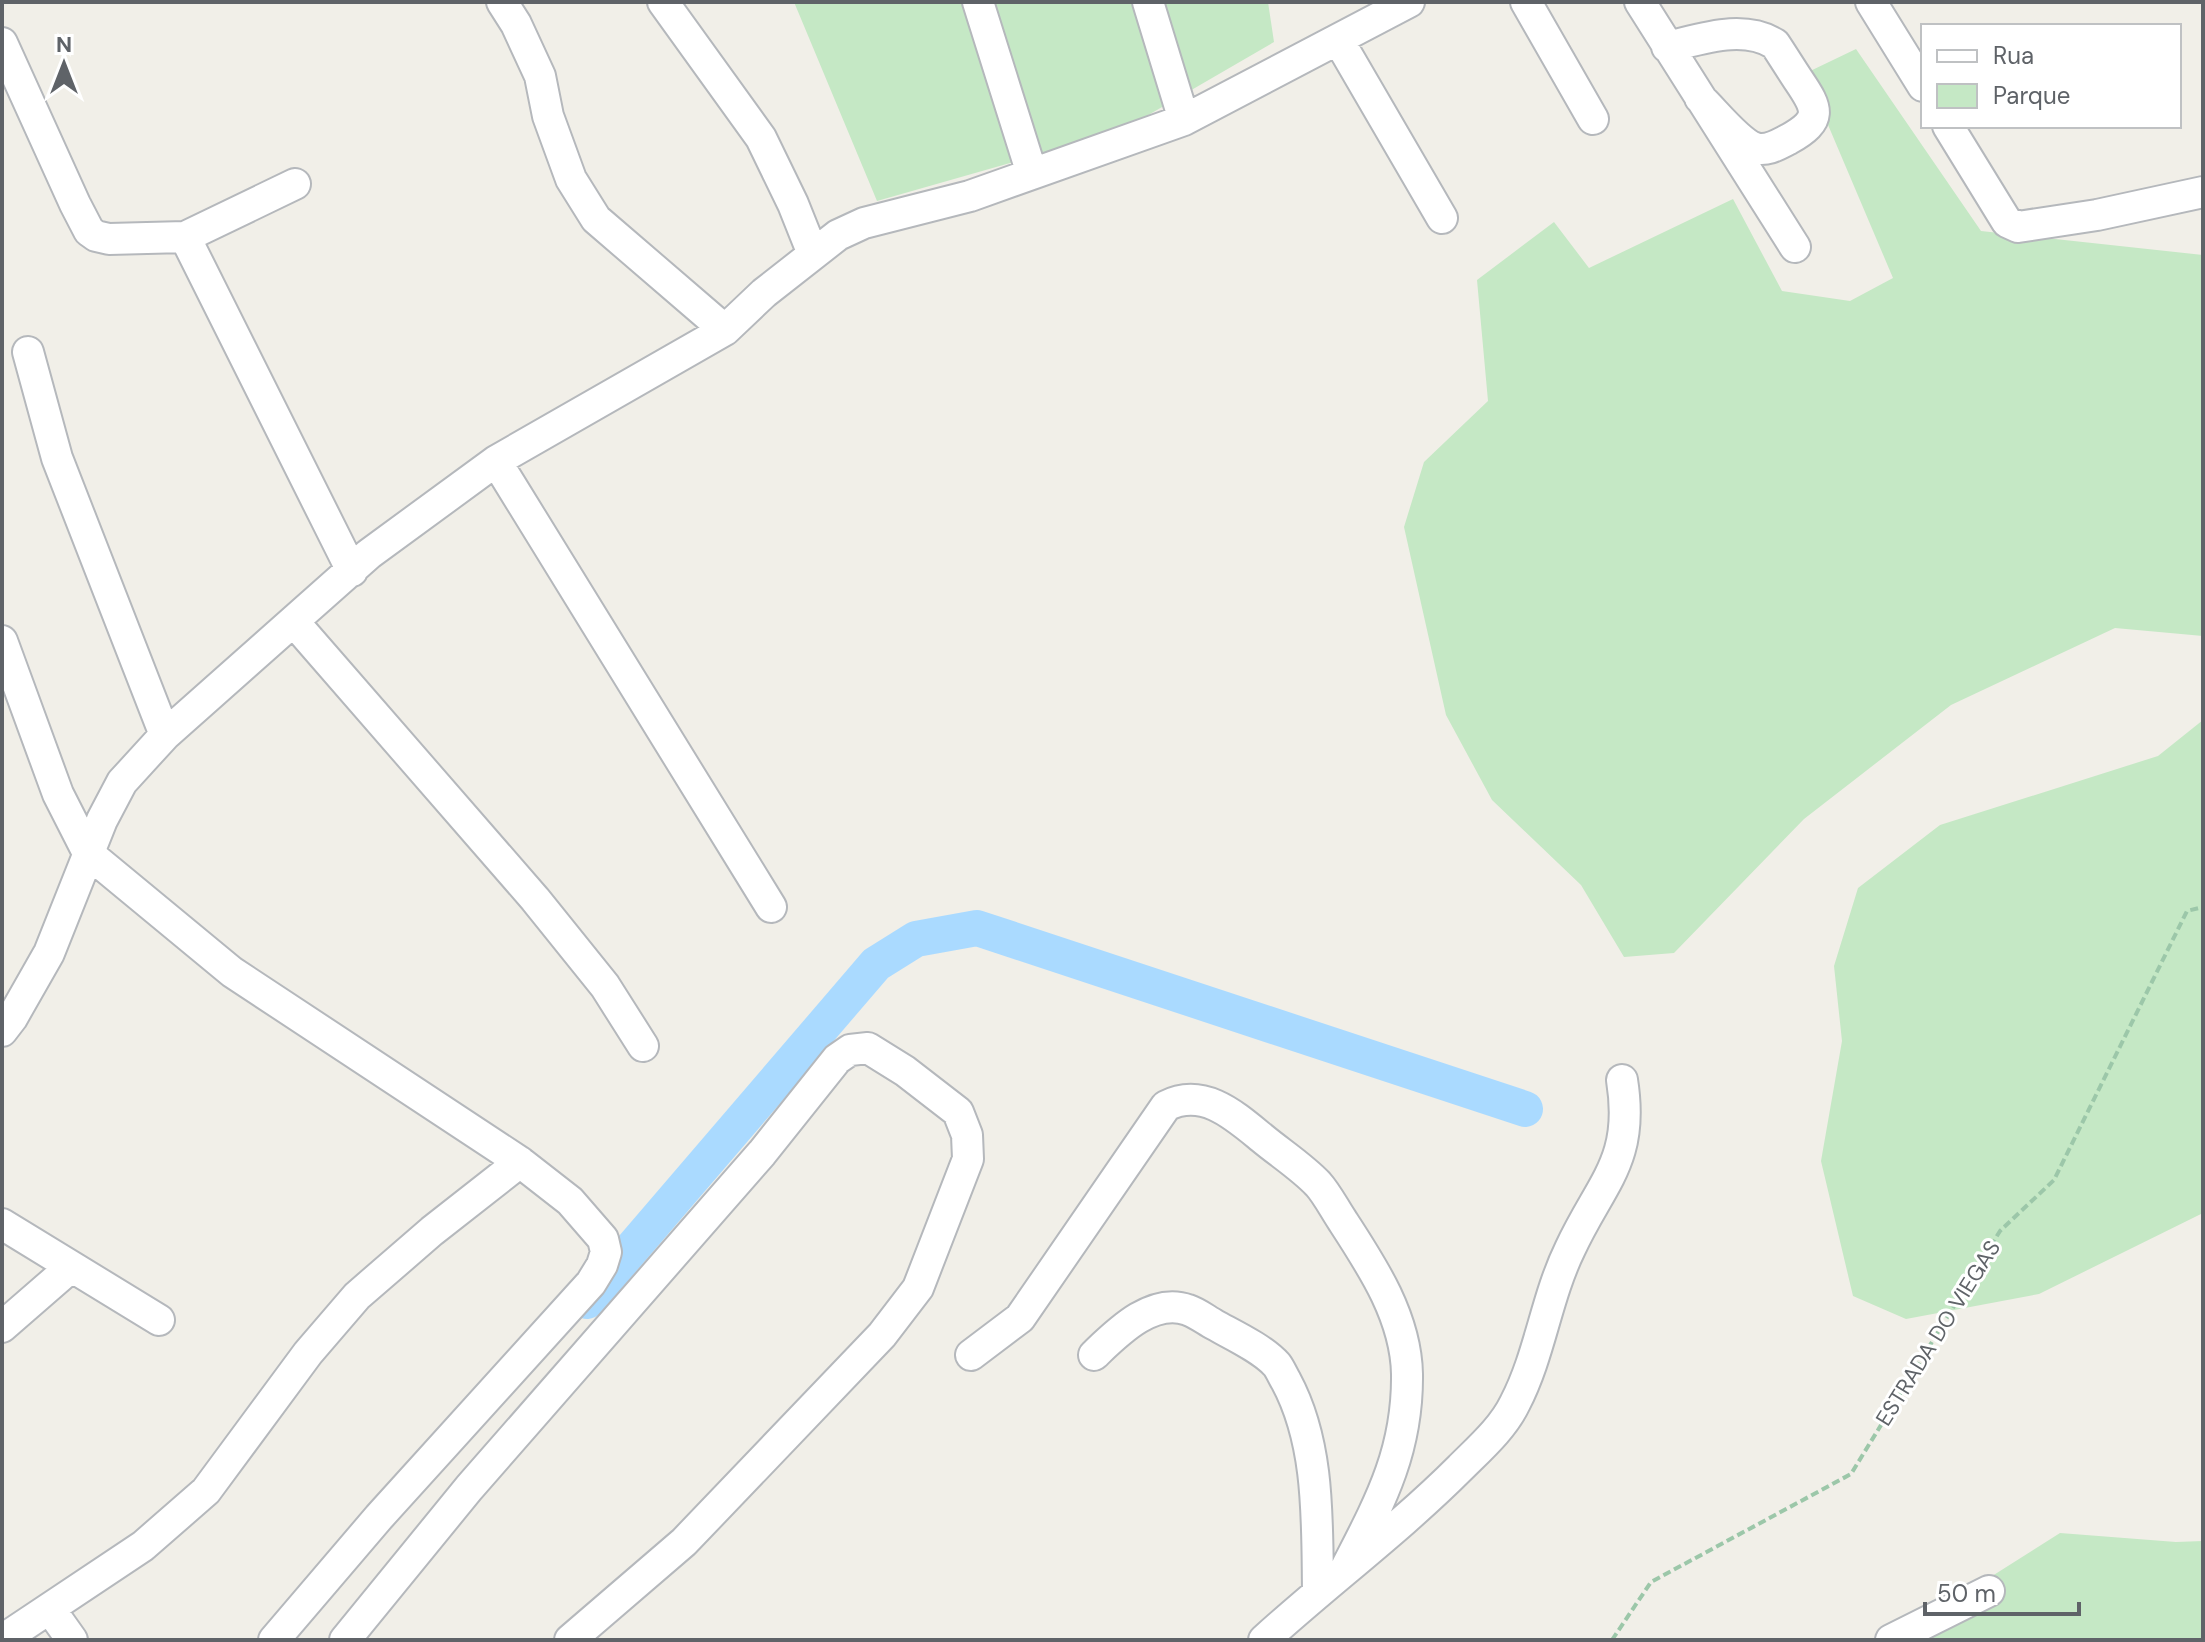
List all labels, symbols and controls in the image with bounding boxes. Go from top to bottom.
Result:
north arrow [24,24,104,104]
legend [1921,24,2181,128]
text: N [56,30,72,59]
text: Rua [1993,40,2034,71]
text: Parque [1993,80,2070,111]
street label: ESTRADA DO VIEGAS [1869,1235,2007,1431]
scale bar [1925,1566,2079,1616]
text: 50 m [1937,1578,1996,1609]

